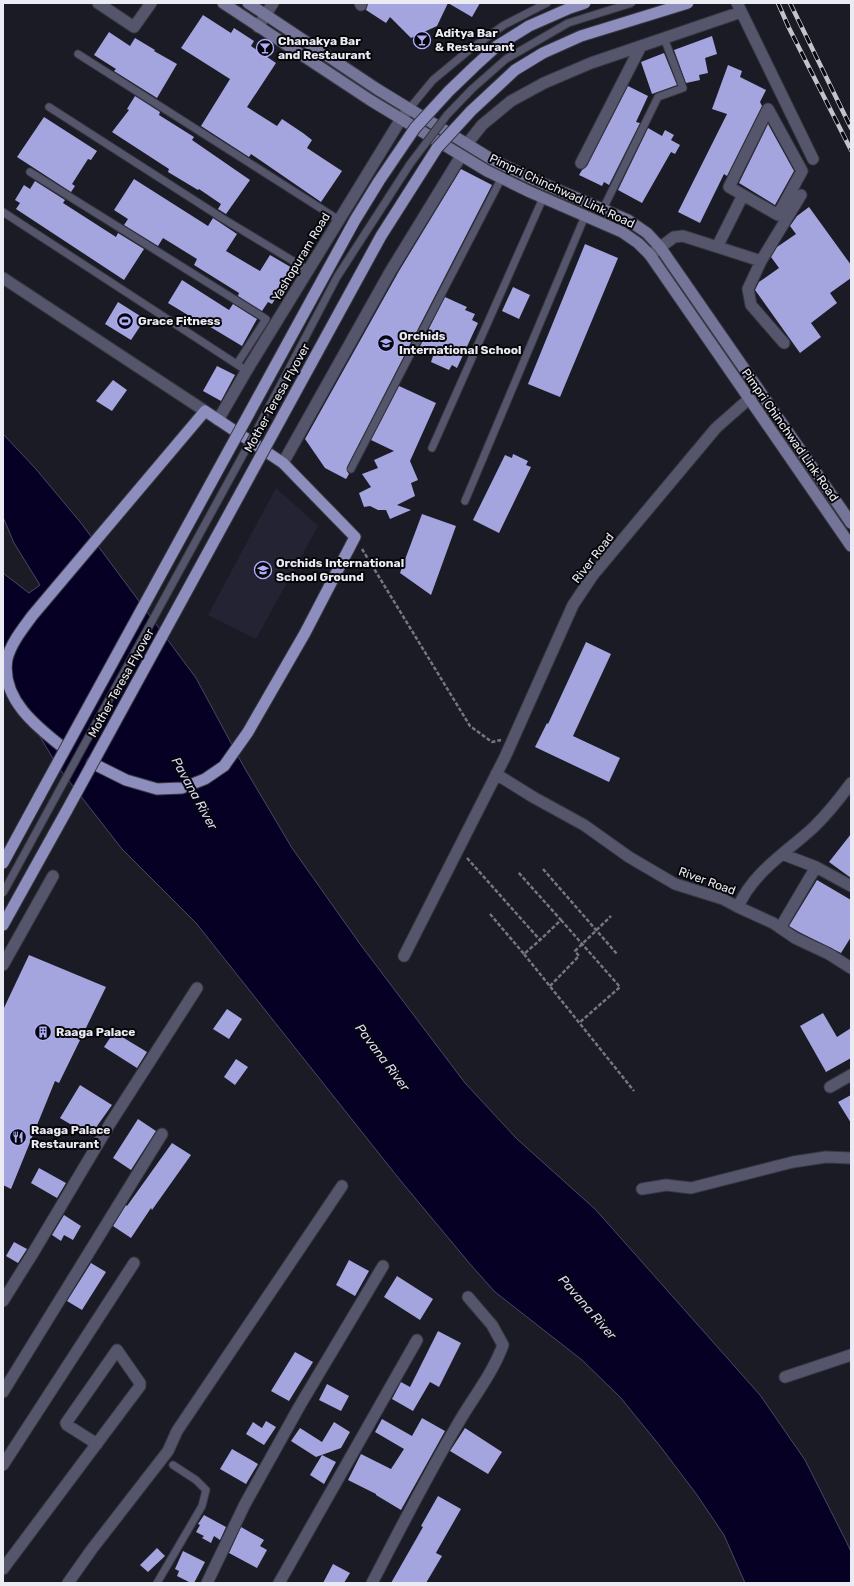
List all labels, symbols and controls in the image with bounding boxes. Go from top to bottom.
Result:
place label: Aditya Bar & Restaurant [435,26,515,54]
bar icon: Aditya Bar & Restaurant [412,30,432,50]
place label: Chanakya Bar and Restaurant [278,34,371,62]
bar icon: Chanakya Bar and Restaurant [255,38,275,58]
street label: Pimpri Chinchwad Link Road [487,151,637,231]
street label: Yashopuram Road [269,210,333,304]
sports icon: Grace Fitness [115,311,135,331]
place label: Grace Fitness [138,314,221,328]
place label: Orchids International School [399,329,522,357]
school or university icon: Orchids International School [376,333,396,353]
street label: Mother Teresa Flyover [241,341,313,455]
street label: Pimpri Chinchwad Link Road [739,366,841,504]
street label: River Road [569,530,617,586]
place label: Orchids International School Ground [276,556,404,584]
school or university icon: Orchids International School Ground [253,560,273,580]
street label: Mother Teresa Flyover [85,626,157,740]
water label: Pavana River [169,754,221,833]
street label: River Road [677,864,737,898]
water label: Pavana River [352,1021,413,1095]
building icon: Raaga Palace [33,1022,53,1042]
place label: Raaga Palace [56,1025,135,1039]
place label: Raaga Palace Restaurant [31,1123,110,1151]
restaurant icon: Raaga Palace Restaurant [8,1127,28,1147]
water label: Pavana River [556,1272,620,1343]

